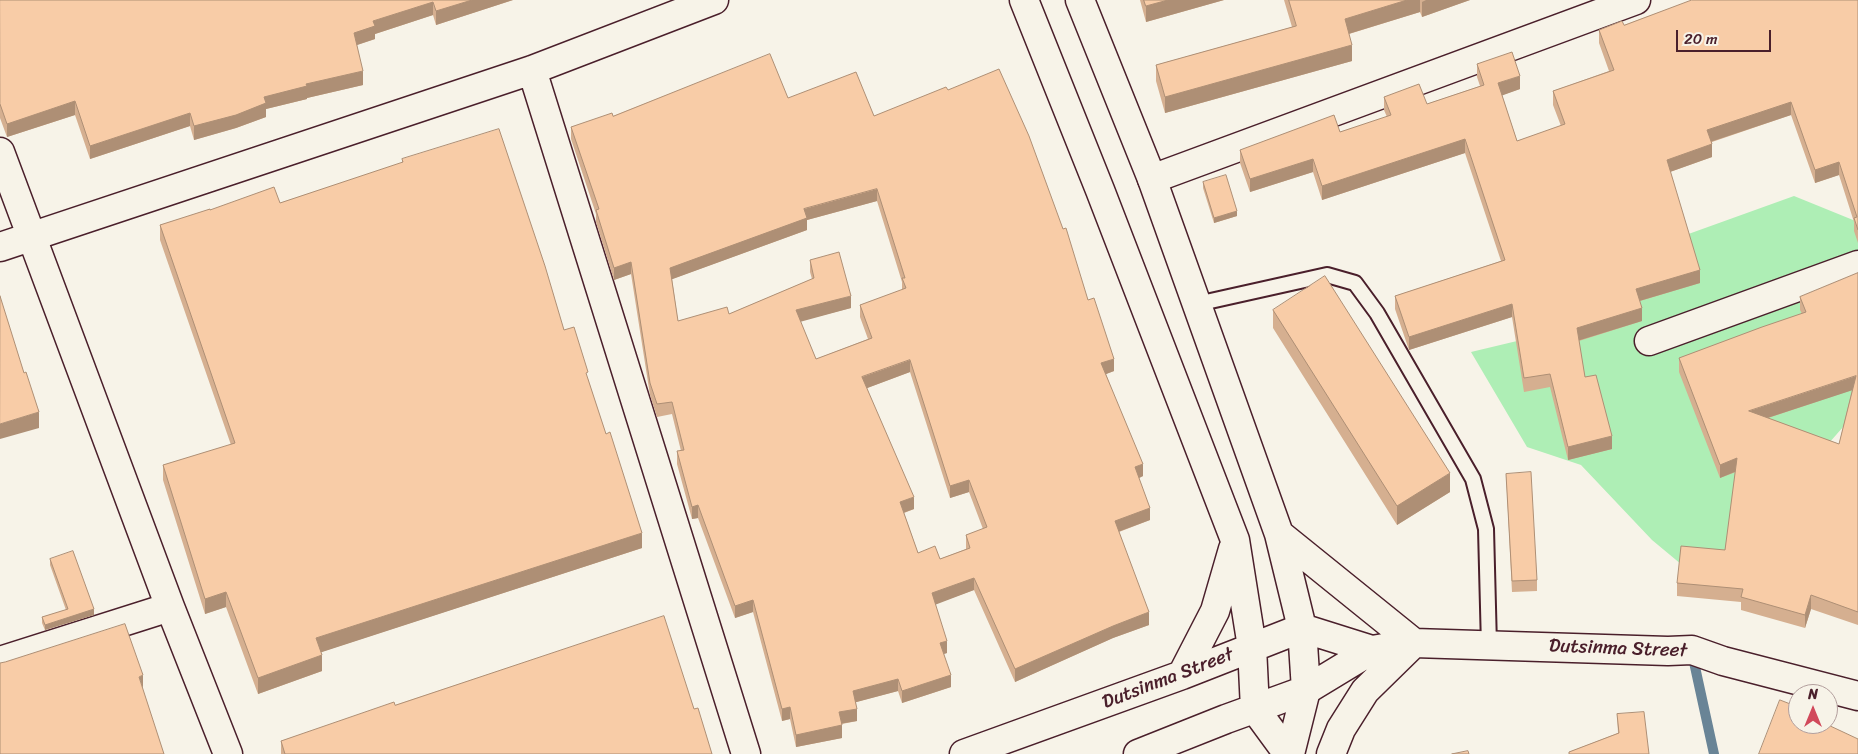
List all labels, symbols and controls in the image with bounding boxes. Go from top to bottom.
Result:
scale bar [1678,20,1773,52]
text: 20 m [1684,26,1718,52]
street label: Dutsinma Street [1548,635,1688,663]
street label: Dutsinma Street [1099,644,1237,714]
text: N [1808,682,1818,707]
north arrow [1788,684,1838,734]

